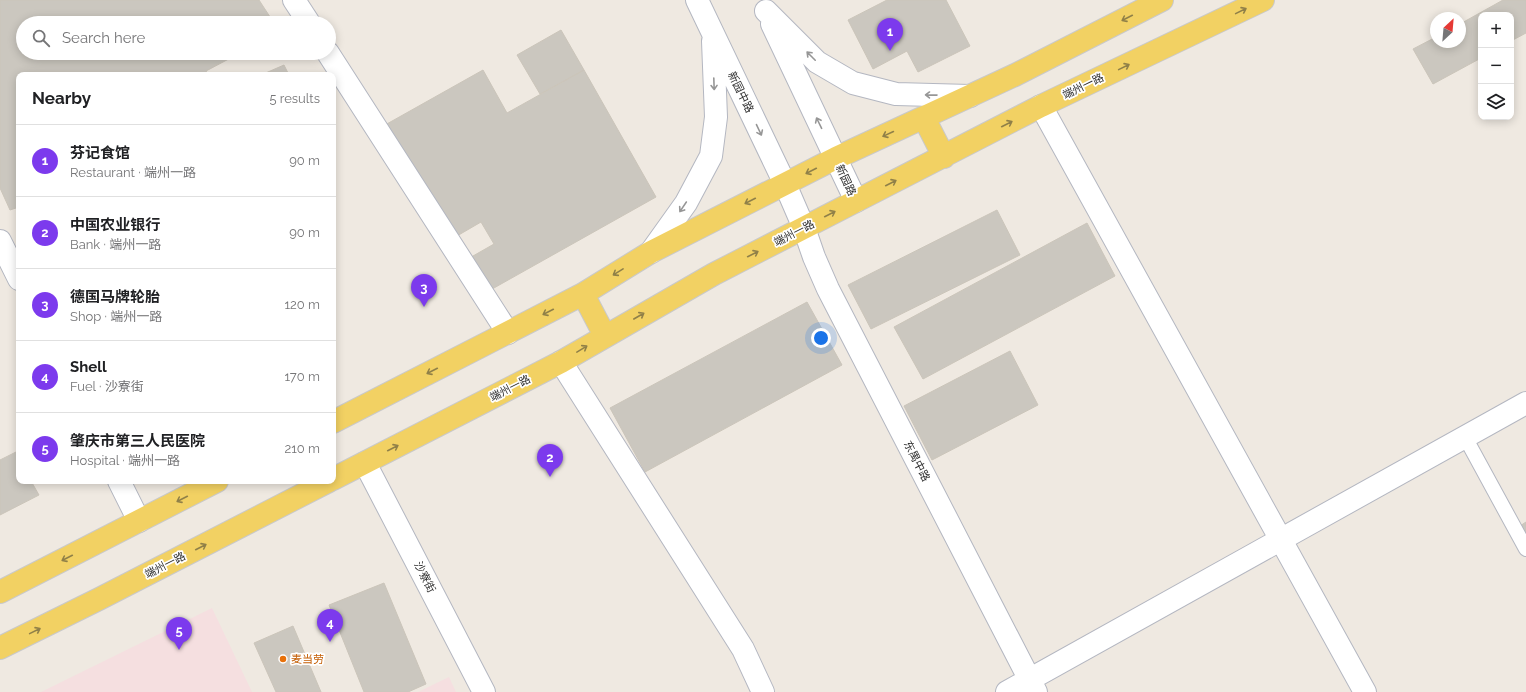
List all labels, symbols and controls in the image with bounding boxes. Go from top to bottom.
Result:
one-way arrow [1234,7,1246,14]
north arrow [1430,12,1466,48]
map controls [1478,12,1514,120]
button: + [1478,12,1514,48]
one-way arrow [1121,15,1133,22]
search box [16,16,336,60]
pin: 1 [877,18,903,51]
icon: search [30,27,52,49]
text: Search here [62,29,145,47]
button: − [1478,48,1514,84]
one-way arrow [806,51,816,60]
one-way arrow [1117,63,1129,70]
street label: 新园中路 [725,70,756,115]
street label: 端州一路 [1061,71,1106,102]
one-way arrow [711,77,718,90]
button: layers [1478,84,1514,120]
text: Nearby [32,88,91,108]
text: 5 results [269,91,320,106]
one-way arrow [925,92,938,99]
one-way arrow [814,117,822,129]
one-way arrow [1001,120,1013,127]
one-way arrow [756,123,763,135]
one-way arrow [882,131,894,138]
text: 芬记食馆 [70,144,130,162]
text: 1 [42,153,48,168]
text: 90 m [289,153,320,168]
street label: 新园路 [833,163,858,198]
text: Restaurant · 端州一路 [70,165,196,180]
one-way arrow [805,168,817,175]
one-way arrow [885,179,897,187]
one-way arrow [744,198,756,206]
one-way arrow [679,201,687,212]
one-way arrow [824,210,836,218]
text: 中国农业银行 [70,216,160,234]
street label: 端州一路 [772,218,817,249]
text: 2 [41,225,49,240]
text: 90 m [289,225,320,240]
text: Bank · 端州一路 [70,237,161,252]
one-way arrow [747,250,759,257]
one-way arrow [612,269,624,277]
pin: 3 [411,274,437,307]
text: 德国马牌轮胎 [70,288,160,306]
text: 3 [41,297,49,312]
text: 120 m [284,297,320,312]
text: Shop · 端州一路 [70,309,162,324]
one-way arrow [542,309,554,316]
one-way arrow [633,312,645,320]
your location [811,328,831,348]
one-way arrow [576,345,588,353]
text: Shell [70,358,107,376]
one-way arrow [426,368,438,375]
text: 4 [41,369,49,384]
text: 170 m [284,369,320,384]
street label: 端州一路 [488,373,533,404]
text: Fuel · 沙寮街 [70,379,144,394]
text: 肇庆市第三人民医院 [70,432,205,450]
street label: 东禺中路 [901,439,932,484]
text: 5 [41,441,49,456]
text: 210 m [284,441,320,456]
one-way arrow [386,444,398,452]
pin: 2 [537,444,563,477]
text: Hospital · 端州一路 [70,453,180,468]
one-way arrow [177,496,189,503]
one-way arrow [195,543,207,550]
street label: 端州一路 [143,550,188,581]
one-way arrow [61,555,73,562]
street label: 沙寮街 [411,560,438,595]
pin: 4 [317,609,343,642]
pin: 5 [166,617,192,650]
one-way arrow [29,627,41,634]
place label: 麦当劳 [291,653,324,666]
marker: 麦当劳 [278,654,288,664]

